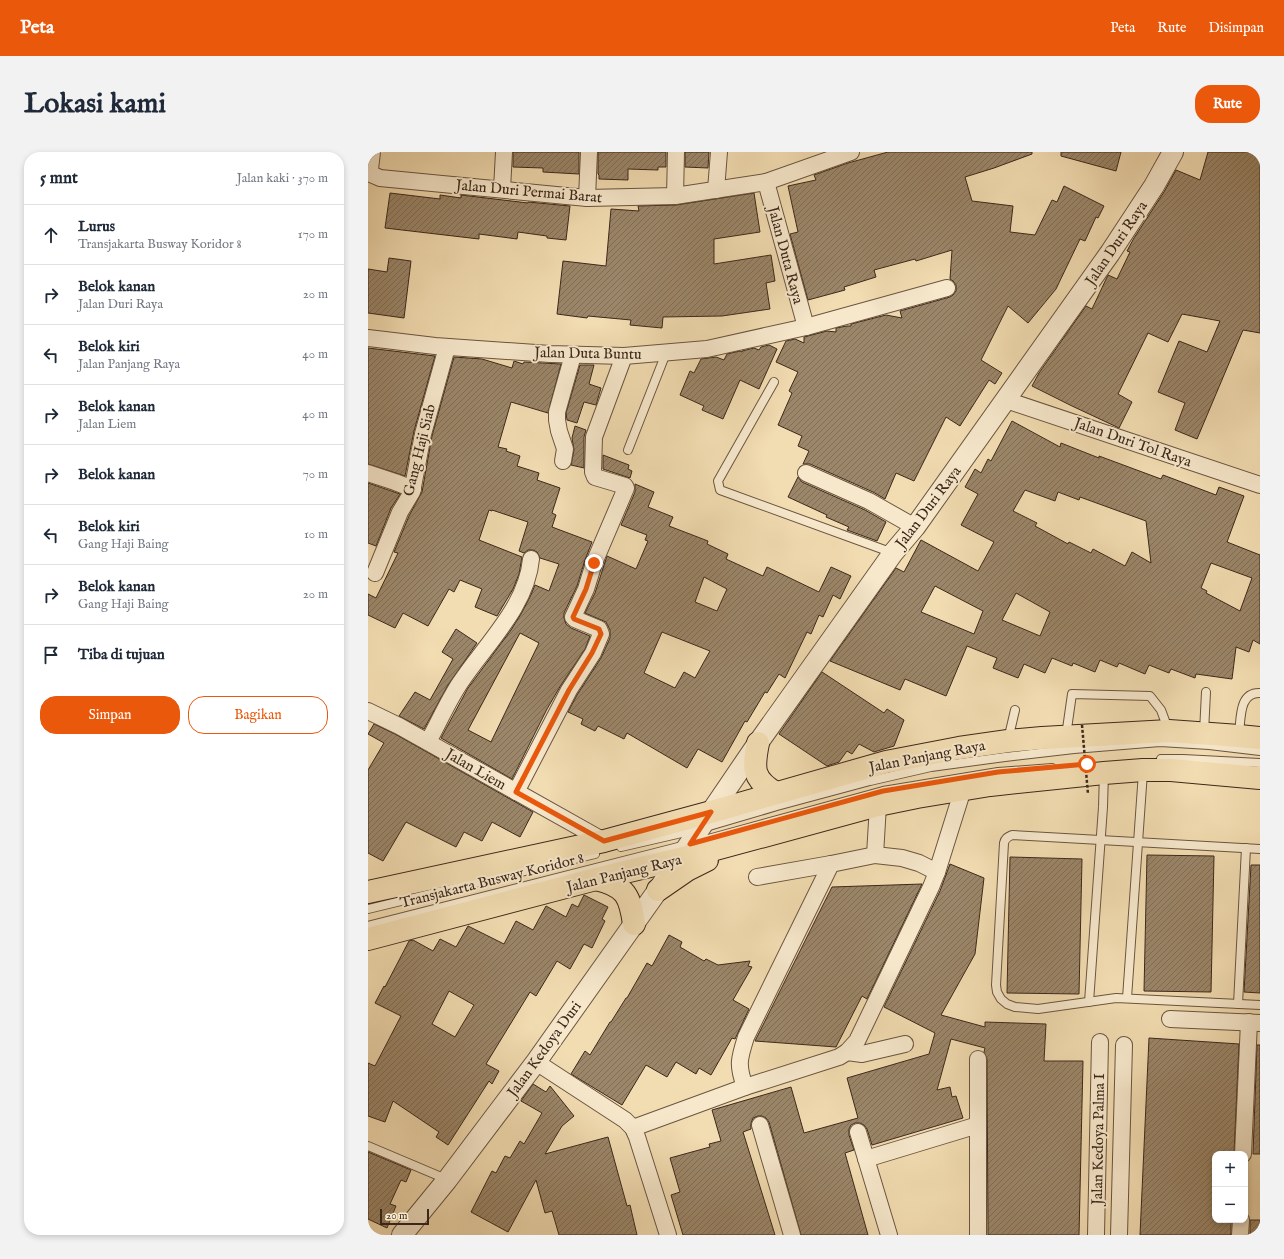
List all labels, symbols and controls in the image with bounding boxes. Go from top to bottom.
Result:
text: Peta [20,16,54,40]
text: Peta [1110,19,1135,37]
text: Rute [1157,19,1186,37]
text: Disimpan [1208,19,1264,37]
button: Rute [1195,85,1260,123]
text: Lokasi kami [24,87,166,122]
text: 5 mnt [40,168,78,189]
text: Jalan kaki · 370 m [237,170,328,187]
street label: Jalan Duri Permai Barat [453,175,603,207]
street label: Jalan Duri Raya [1080,197,1152,291]
street label: Jalan Duta Raya [763,202,808,306]
text: Lurus [78,217,115,236]
icon: ahead [40,224,62,246]
text: 170 m [298,226,328,243]
text: Transjakarta Busway Koridor 8 [78,236,242,253]
text: Belok kanan [78,277,155,296]
icon: right [40,284,62,306]
text: 20 m [303,286,328,303]
text: Jalan Duri Raya [78,296,163,313]
text: Belok kiri [78,337,140,356]
street label: Jalan Duta Buntu [532,343,642,364]
icon: left [40,344,62,366]
text: 40 m [302,346,328,363]
text: Jalan Panjang Raya [78,356,180,373]
text: Belok kanan [78,397,155,416]
street label: Gang Haji Siab [399,402,440,498]
icon: right [40,404,62,426]
text: 40 m [302,406,328,423]
street label: Jalan Duri Tol Raya [1070,413,1195,472]
text: Jalan Liem [78,416,136,433]
street label: Jalan Duri Raya [890,462,966,554]
icon: right [40,464,62,486]
text: Belok kanan [78,465,155,484]
text: 70 m [303,466,328,483]
text: Belok kiri [78,517,140,536]
icon: left [40,524,62,546]
text: 10 m [304,526,328,543]
text: Gang Haji Baing [78,536,169,553]
route end [585,554,603,572]
text: Belok kanan [78,577,155,596]
icon: right [40,584,62,606]
text: 20 m [303,586,328,603]
text: Gang Haji Baing [78,596,169,613]
icon: arrive [40,644,62,666]
text: Tiba di tujuan [78,645,165,664]
button: Simpan [40,696,180,734]
button: Bagikan [188,696,328,734]
street label: Jalan Panjang Raya [865,736,987,777]
street label: Jalan Liem [440,743,510,795]
route start [1078,755,1096,773]
street label: Transjakarta Busway Koridor 8 [398,848,586,913]
street label: Jalan Panjang Raya [563,850,684,897]
street label: Jalan Kedoya Duri [502,998,586,1103]
street label: Jalan Kedoya Palma I [1088,1072,1109,1207]
map controls [1212,1151,1248,1223]
button: + [1212,1151,1248,1187]
button: − [1212,1187,1248,1223]
scale bar [380,1207,429,1226]
text: 20 m [386,1209,407,1223]

